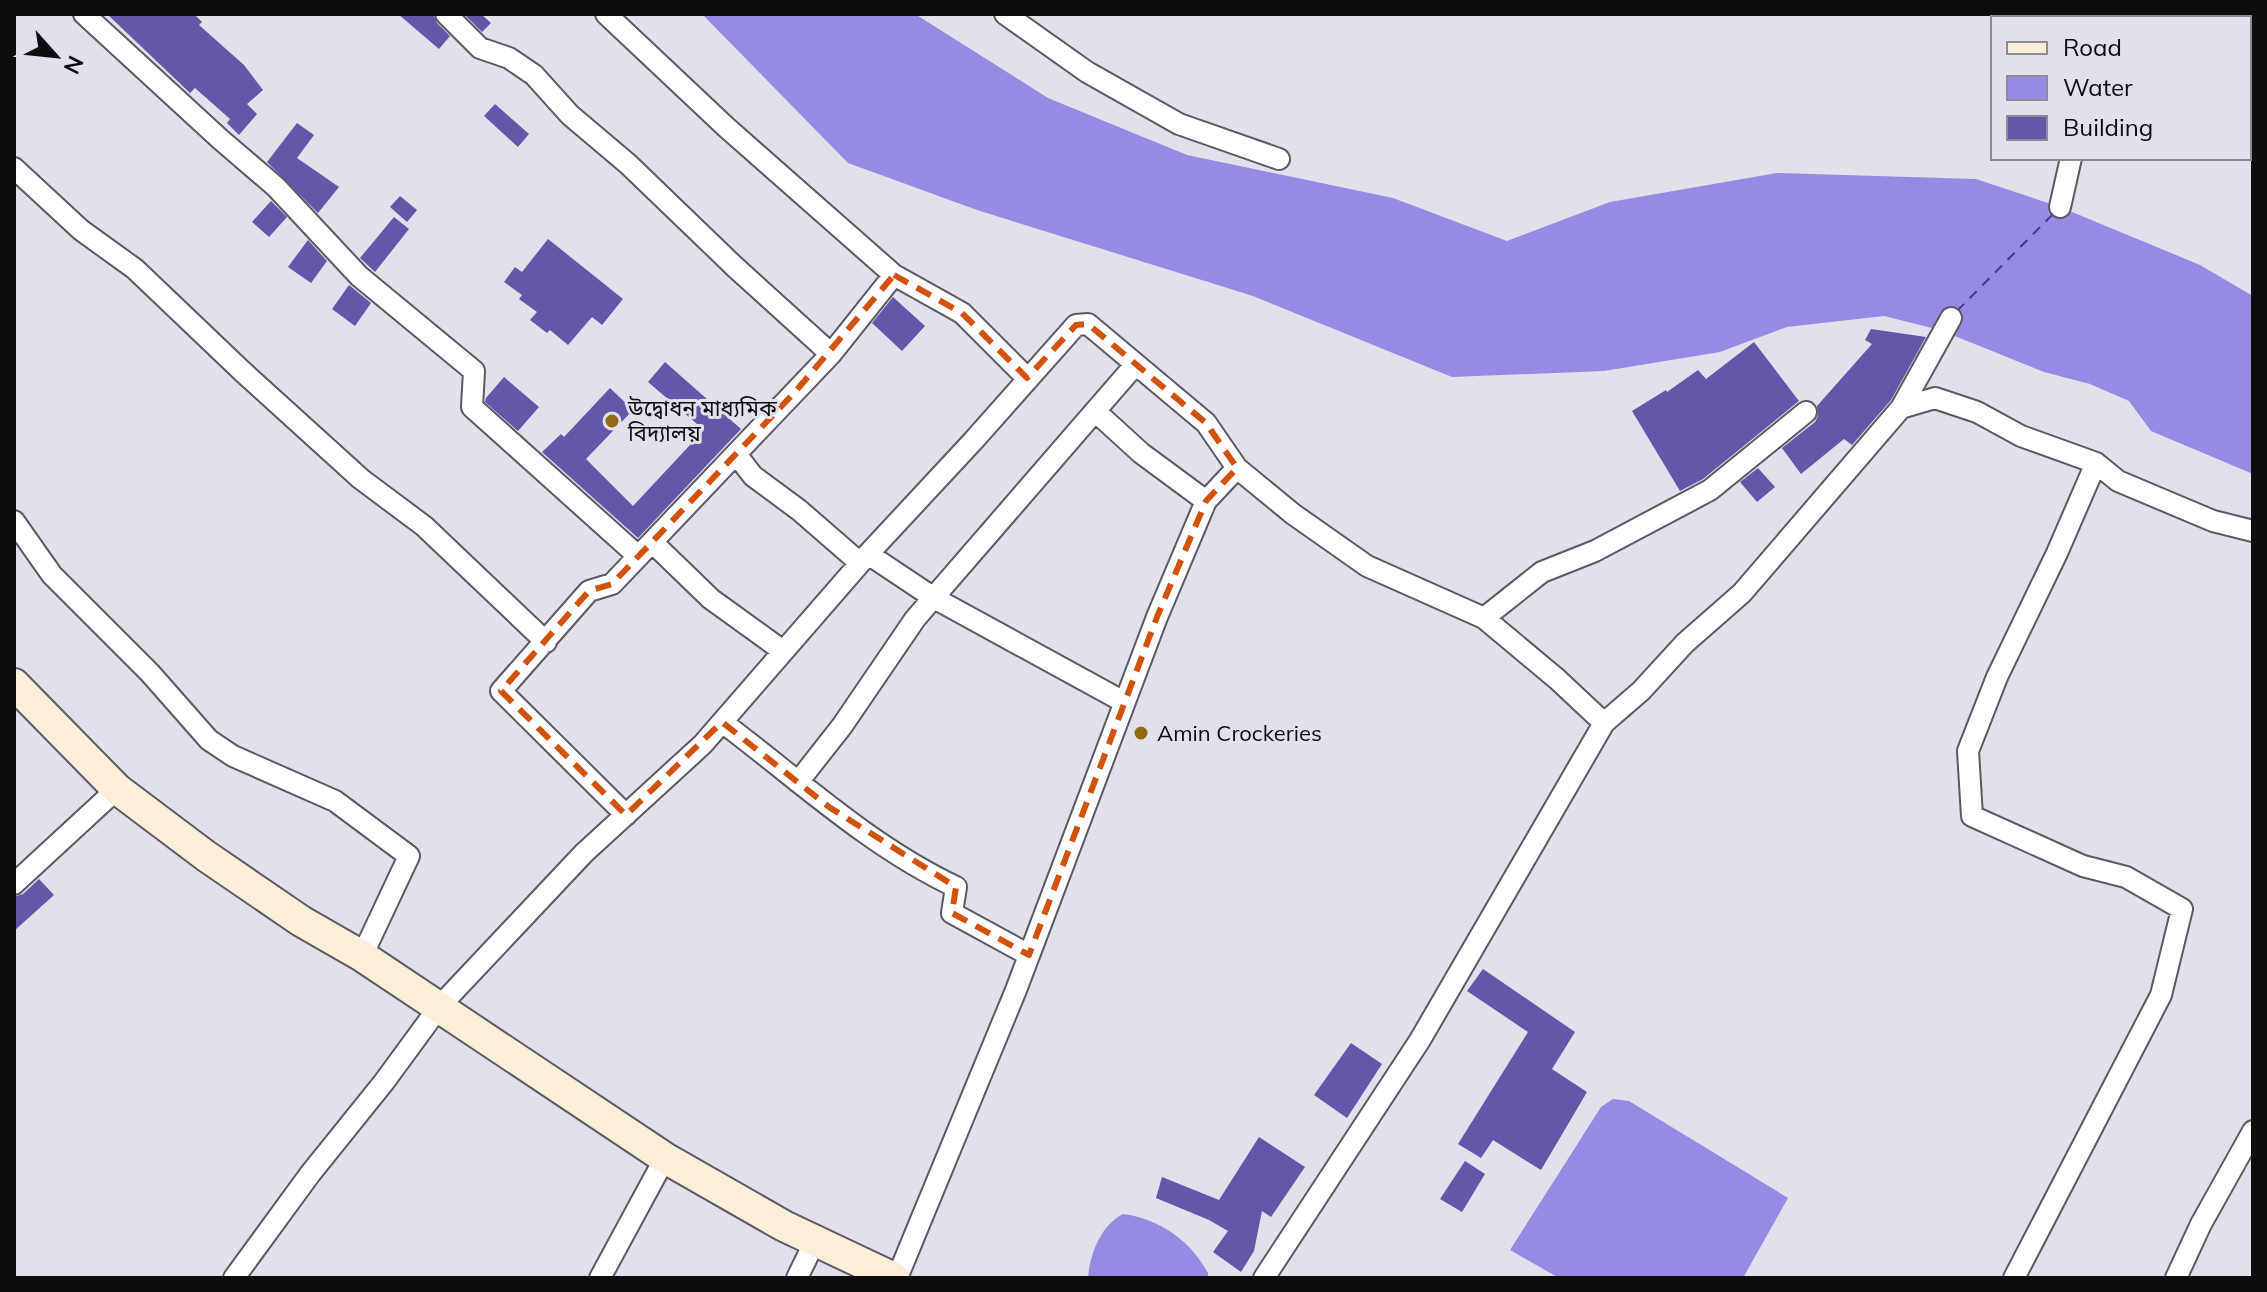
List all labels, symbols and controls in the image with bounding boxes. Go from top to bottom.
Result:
north arrow [16,16,96,96]
legend [1991,16,2251,160]
text: Road [2063,32,2122,62]
text: N [58,51,90,79]
text: Water [2063,72,2133,102]
text: Building [2063,112,2153,142]
place label: উদ্বোধন মাধ্যমিক বিদ্যালয় [627,394,777,447]
marker: উদ্বোধন মাধ্যমিক বিদ্যালয় [603,412,621,430]
place label: Amin Crockeries [1157,719,1322,747]
marker: Amin Crockeries [1132,724,1150,742]

